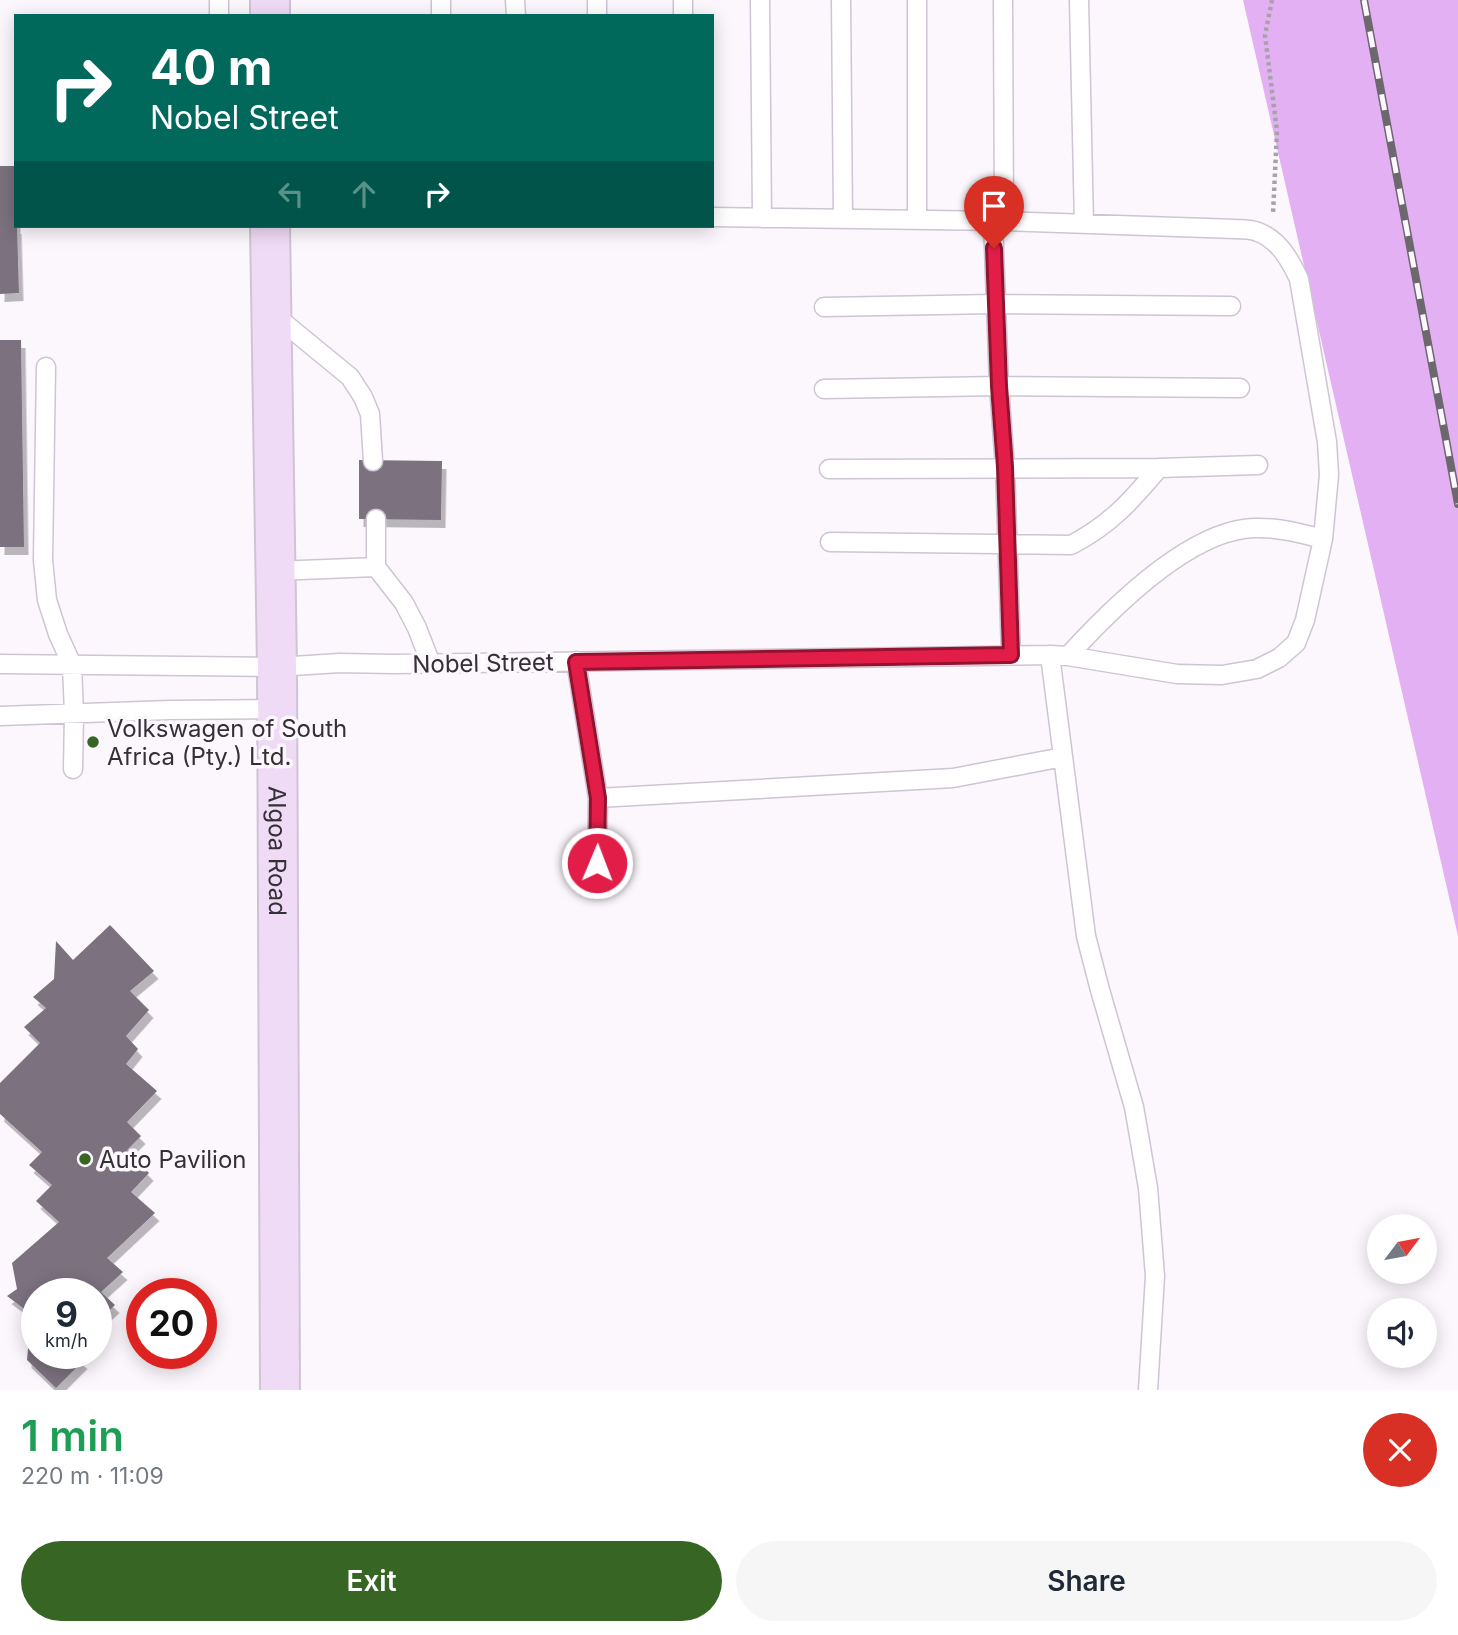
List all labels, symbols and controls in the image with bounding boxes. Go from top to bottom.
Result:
text: 40 m [150,38,273,97]
icon: right [35,42,126,133]
text: Nobel Street [150,98,339,137]
icon: left [272,175,310,213]
icon: ahead [345,175,383,213]
icon: right [418,175,456,213]
pin [964,176,1024,248]
icon: arrive [975,187,1013,225]
street label: Nobel Street [412,647,554,679]
place label: Volkswagen of South Africa (Pty.) Ltd. [107,714,347,771]
marker: Volkswagen of South Africa (Pty.) Ltd. [85,734,101,750]
street label: Algoa Road [263,786,293,916]
position arrow [560,826,634,900]
place label: Auto Pavilion [99,1145,246,1174]
marker: Auto Pavilion [77,1151,93,1167]
north arrow [1367,1214,1437,1284]
map controls [1367,1214,1437,1368]
speed limit sign: 20 [126,1278,217,1369]
text: 9 [55,1293,78,1335]
button: sound [1367,1298,1437,1368]
text: km/h [45,1330,88,1351]
text: 1 min [21,1410,124,1461]
button: close [1363,1413,1437,1487]
text: 220 m · 11:09 [21,1462,164,1490]
button: Exit [21,1541,722,1621]
button: Share [736,1541,1437,1621]

